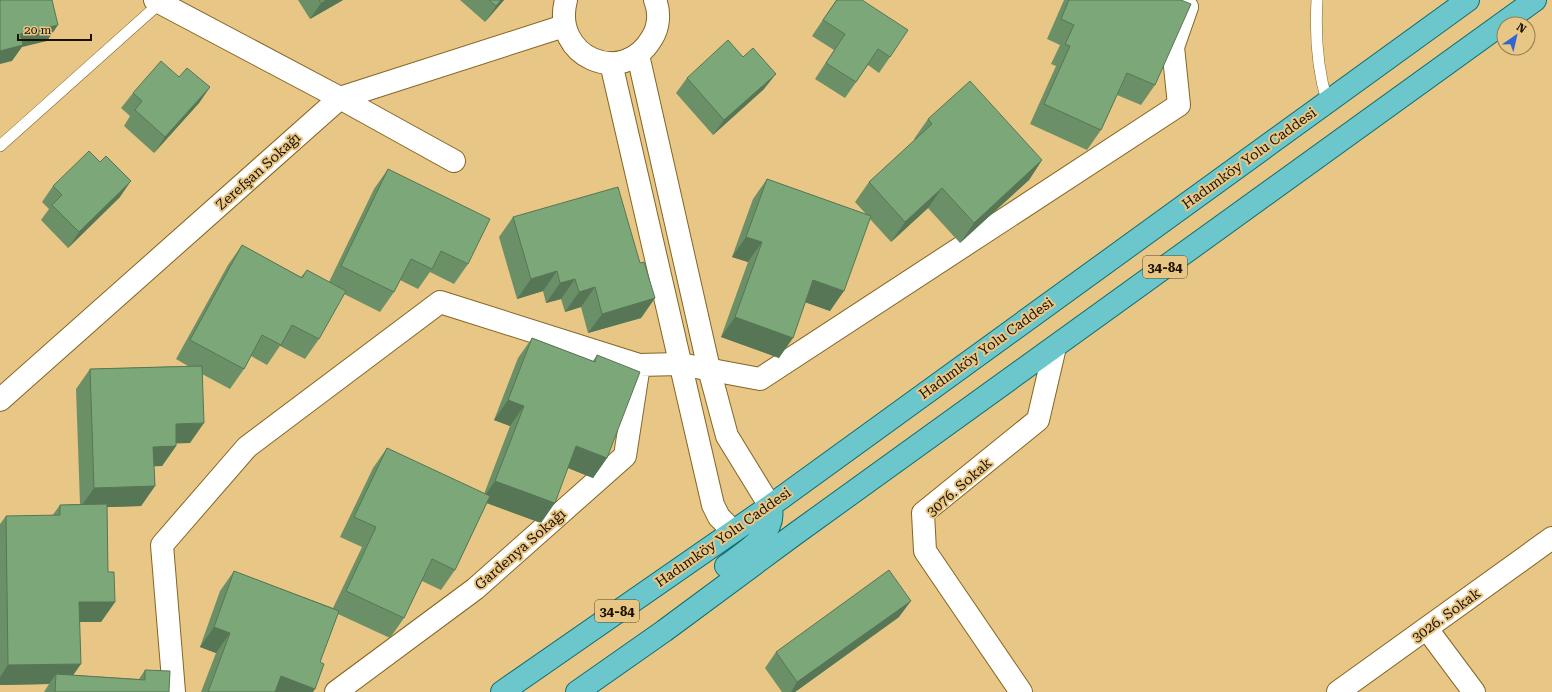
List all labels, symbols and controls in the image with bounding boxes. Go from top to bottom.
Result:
scale bar [18,16,91,42]
north arrow [1496,16,1536,56]
text: N [1514,20,1529,36]
text: 20 m [24,23,51,37]
street label: Hadımköy Yolu Caddesi [1179,104,1319,212]
street label: Zerefşan Sokağı [213,129,304,213]
road number: 34-84 [1143,256,1187,278]
street label: Hadımköy Yolu Caddesi [916,294,1056,402]
street label: 3076. Sokak [923,454,995,520]
street label: Hadımköy Yolu Caddesi [652,484,794,590]
street label: Gardenya Sokağı [471,505,569,593]
street label: 3026. Sokak [1409,585,1484,645]
road number: 34-84 [595,600,639,622]

